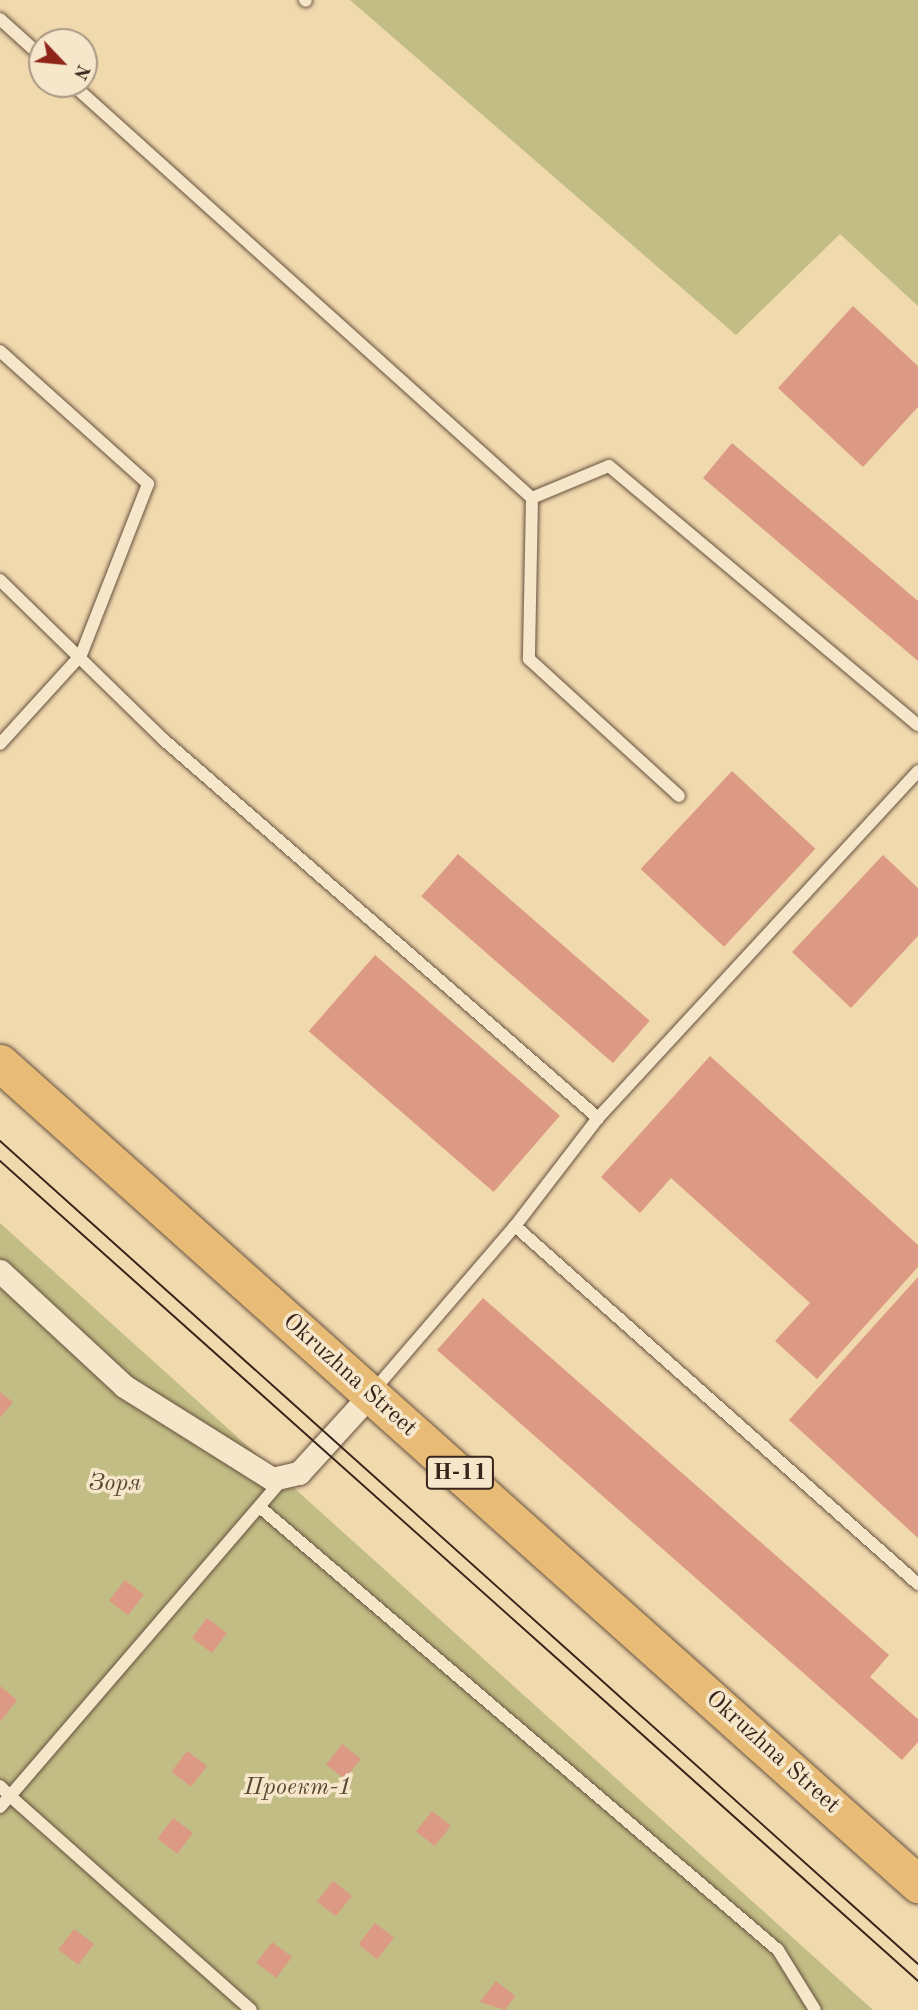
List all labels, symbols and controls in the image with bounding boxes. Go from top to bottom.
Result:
north arrow [28,28,98,98]
text: N [69,61,92,82]
street label: Okruzhna Street [276,1308,422,1444]
road number: Н-11 [425,1454,495,1492]
park label: Зоря [89,1471,141,1499]
street label: Okruzhna Street [699,1685,845,1821]
park label: Проект-1 [244,1775,352,1803]

